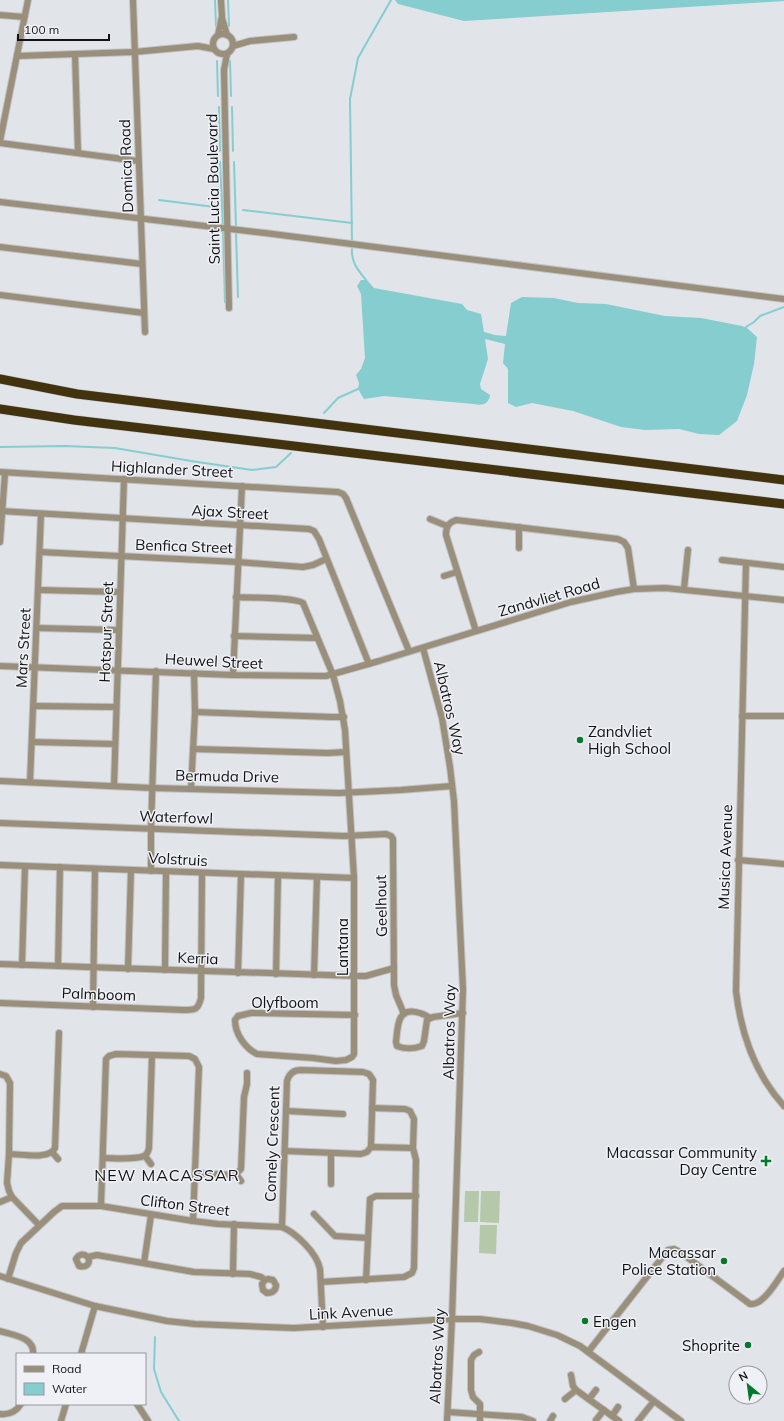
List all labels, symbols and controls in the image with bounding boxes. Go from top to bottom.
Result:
scale bar [18,16,109,42]
text: 100 m [24,22,59,37]
street label: Saint Lucia Boulevard [202,114,224,264]
street label: Domica Road [115,119,137,213]
street label: Highlander Street [110,456,234,482]
street label: Ajax Street [191,500,269,524]
street label: Benfica Street [135,535,233,557]
street label: Zandvliet Road [496,573,602,621]
street label: Hotspur Street [95,581,117,683]
street label: Mars Street [11,608,35,688]
street label: Heuwel Street [164,649,264,673]
street label: Albatros Way [430,659,470,757]
place label: Zandvliet High School [588,722,671,758]
marker: Zandvliet High School [575,735,585,745]
street label: Bermuda Drive [175,766,279,786]
street label: Musica Avenue [714,804,736,910]
street label: Waterfowl [139,806,213,828]
street label: Volstruis [148,848,208,870]
street label: Geelhout [371,875,391,937]
street label: Lantana [333,918,352,976]
street label: Kerria [177,948,219,968]
street label: Palmboom [61,983,137,1005]
street label: Albatros Way [439,984,459,1080]
street label: Olyfboom [251,993,319,1012]
street label: Comely Crescent [260,1086,284,1202]
place label: Macassar Community Day Centre [607,1143,757,1179]
marker: Macassar Community Day Centre [760,1155,772,1167]
district label: NEW MACASSAR [94,1165,240,1185]
street label: Clifton Street [139,1190,231,1220]
place label: Macassar Police Station [622,1243,717,1279]
marker: Macassar Police Station [719,1256,729,1266]
street label: Link Avenue [308,1300,394,1324]
street label: Albatros Way [425,1308,449,1404]
place label: Engen [593,1312,637,1331]
marker: Engen [580,1316,590,1326]
place label: Shoprite [682,1336,740,1355]
marker: Shoprite [743,1340,753,1350]
legend [16,1353,146,1405]
text: Road [52,1361,81,1376]
north arrow [728,1365,768,1405]
text: N [736,1368,750,1384]
text: Water [52,1381,88,1396]

